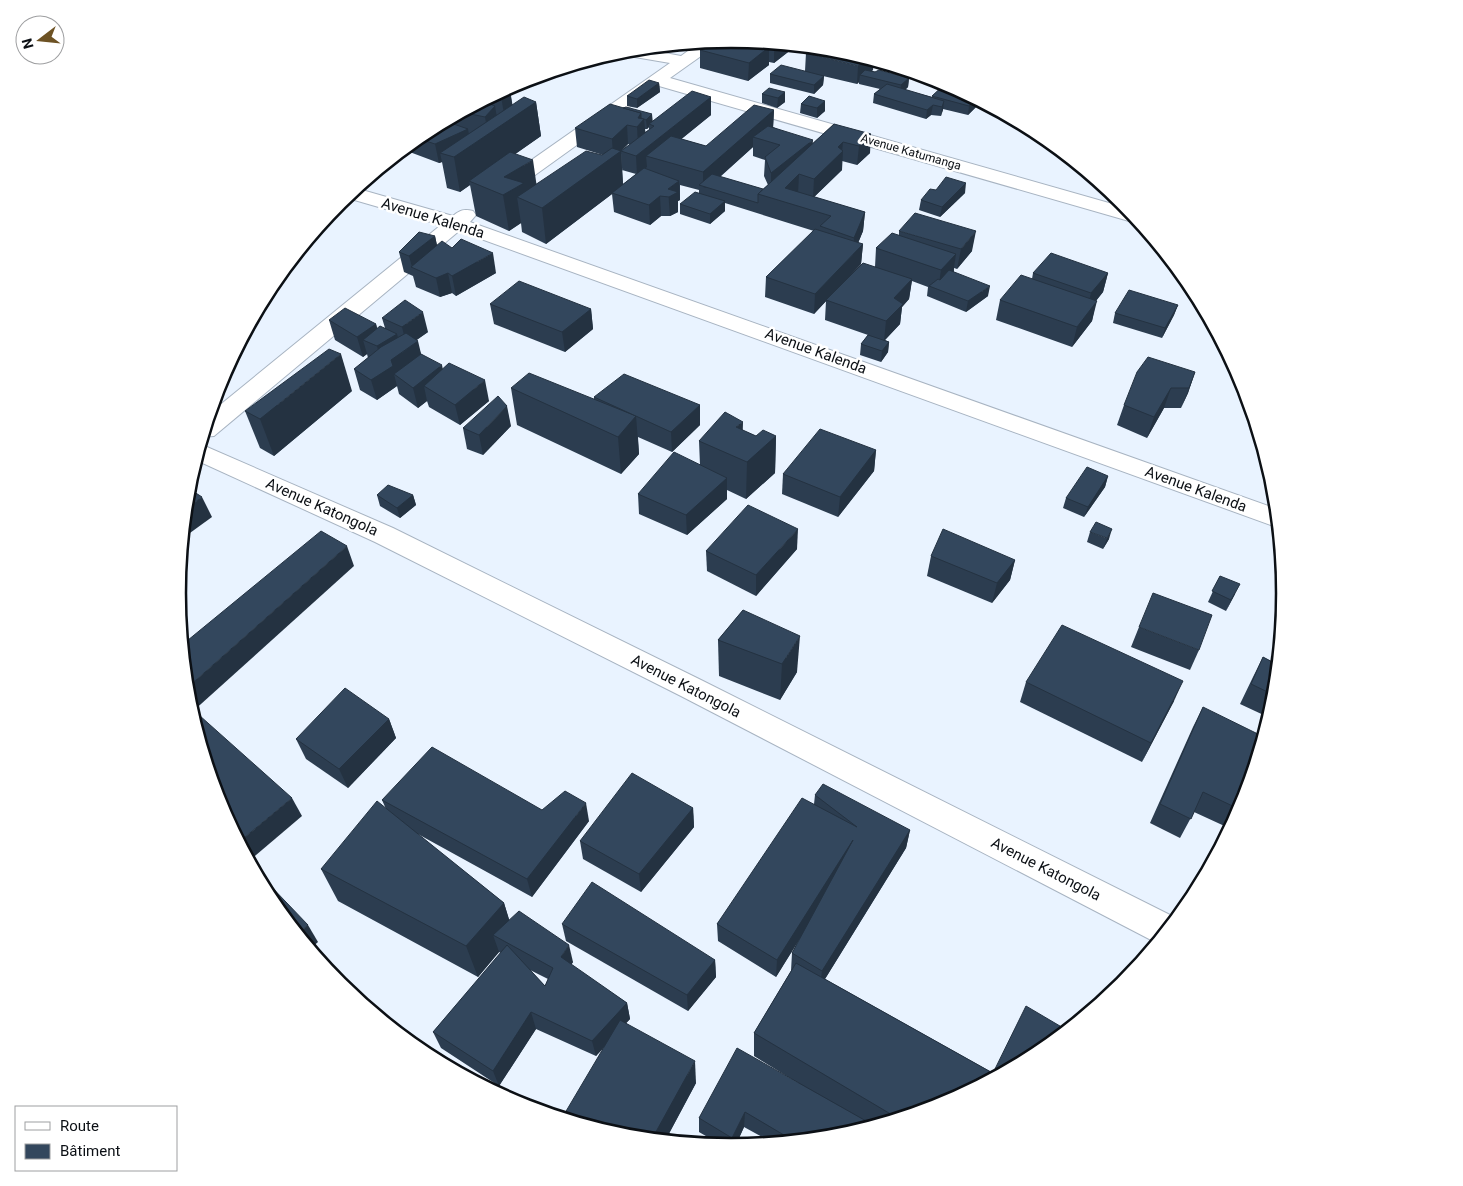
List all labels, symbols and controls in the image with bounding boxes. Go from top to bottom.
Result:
north arrow [15,15,65,65]
text: N [18,37,37,51]
street label: Avenue Katumanga [859,131,963,173]
street label: Avenue Kalenda [379,194,487,242]
street label: Avenue Kalenda [763,324,869,378]
street label: Avenue Kalenda [1143,462,1249,516]
street label: Avenue Katongola [263,474,381,540]
street label: Avenue Katongola [628,651,744,721]
street label: Avenue Katongola [988,834,1104,904]
legend [15,1106,178,1171]
text: Route [60,1117,99,1135]
text: Bâtiment [60,1142,120,1160]

